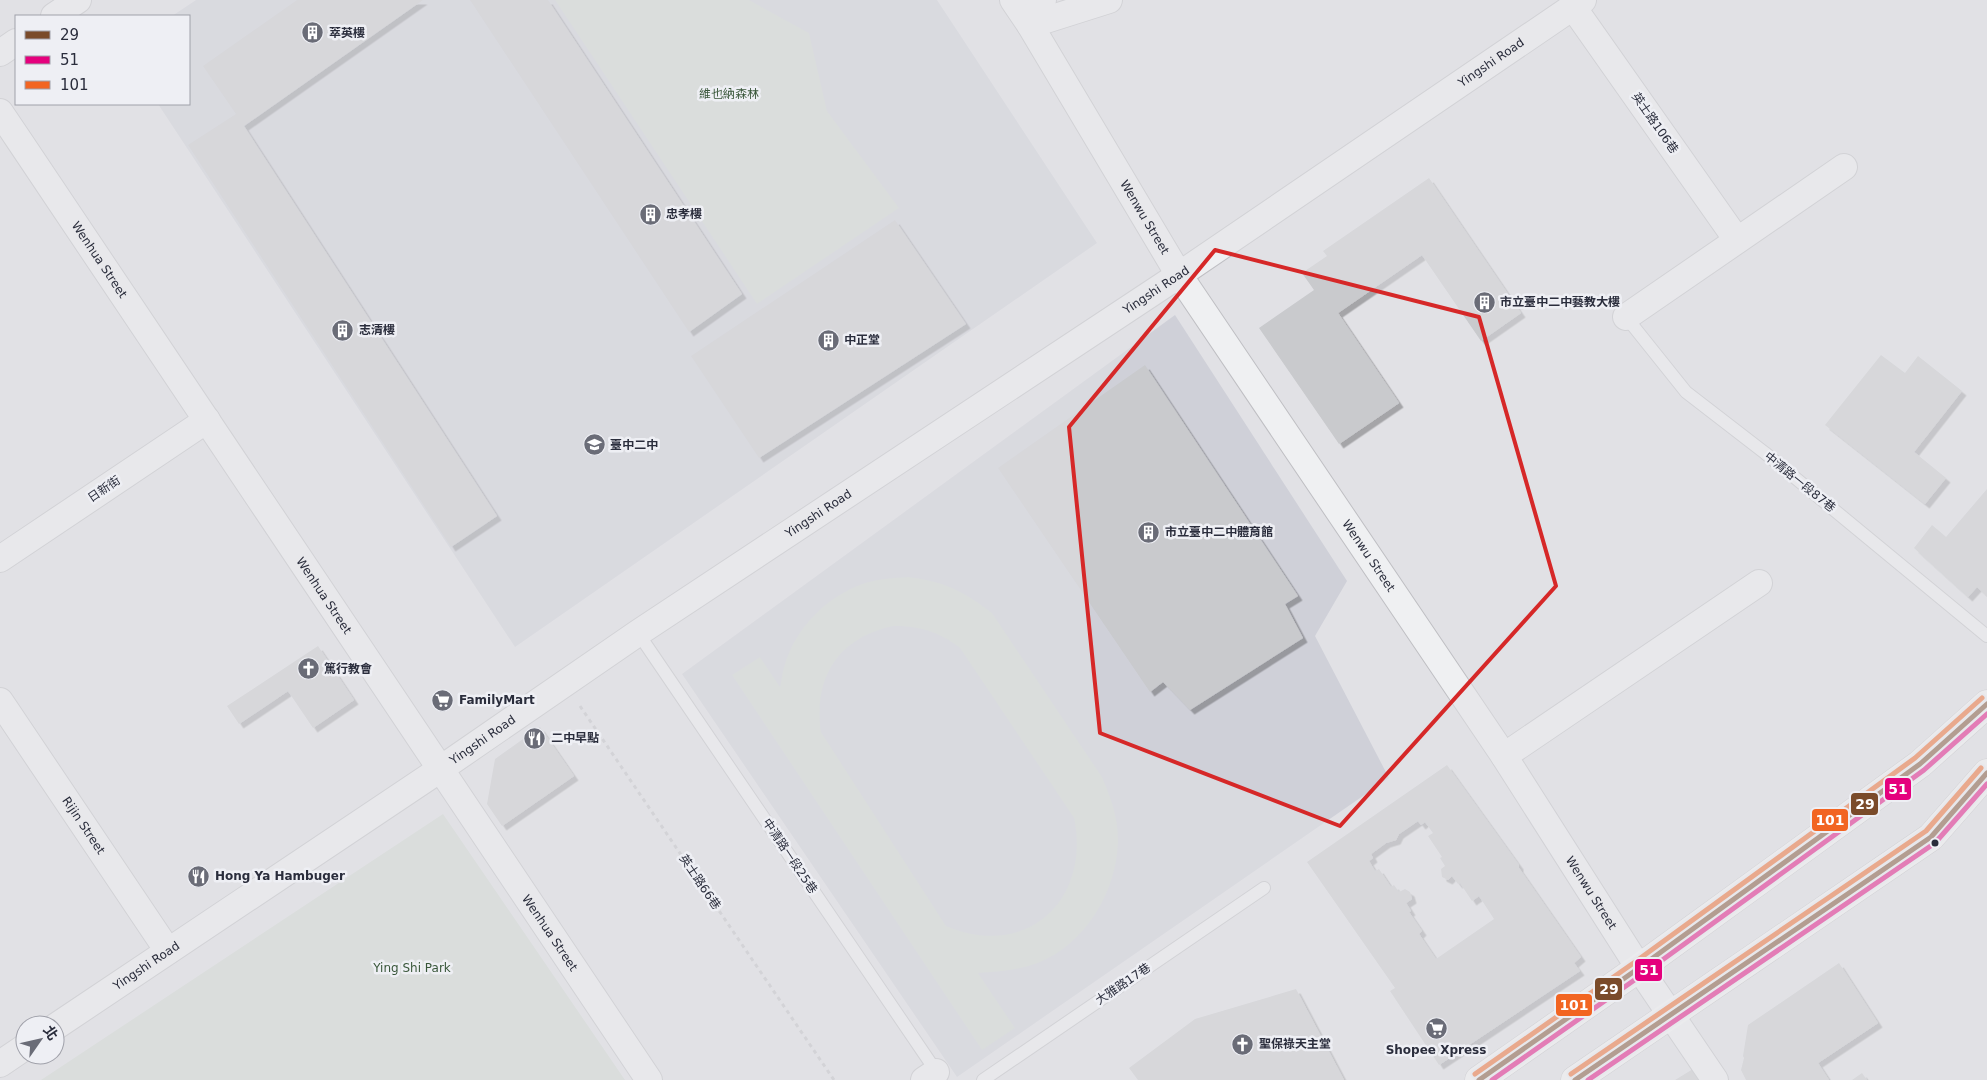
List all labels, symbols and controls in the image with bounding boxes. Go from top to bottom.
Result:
legend [15,15,190,105]
building icon: 萃英樓 [301,21,325,45]
text: 29 [60,26,79,44]
place label: 萃英樓 [329,26,365,40]
street label: Yingshi Road [1455,35,1527,90]
text: 51 [60,51,79,69]
text: 101 [60,76,89,94]
park label: 維也納森林 [699,87,759,101]
street label: 英士路106巷 [1629,90,1681,156]
street label: Wenwu Street [1117,178,1172,257]
building icon: 忠孝樓 [638,202,662,226]
place label: 忠孝樓 [666,207,702,221]
street label: Wenhua Street [69,219,130,301]
street label: Yingshi Road [1119,263,1192,318]
building icon: 市立臺中二中藝教大樓 [1472,290,1496,314]
place label: 市立臺中二中藝教大樓 [1500,295,1620,309]
building icon: 志清樓 [331,318,355,342]
place label: 志清樓 [359,323,395,337]
building icon: 中正堂 [816,328,840,352]
place label: 中正堂 [844,333,880,347]
school or university icon: 臺中二中 [582,433,606,457]
place label: 臺中二中 [610,438,658,452]
street label: 中清路一段87巷 [1762,449,1838,515]
street label: 日新街 [85,473,123,505]
street label: Yingshi Road [782,487,854,541]
street label: Wenwu Street [1339,517,1398,595]
building icon: 市立臺中二中體育館 [1137,520,1161,544]
place label: 市立臺中二中體育館 [1165,525,1273,539]
street label: Wenhua Street [293,555,355,637]
church icon: 篤行教會 [296,657,320,681]
place label: 篤行教會 [324,662,372,676]
supermarket icon: FamilyMart [431,688,455,712]
place label: FamilyMart [459,693,535,707]
street label: Yingshi Road [446,712,518,768]
restaurant icon: 二中早點 [523,726,547,750]
place label: 二中早點 [551,731,599,745]
line badge: 51 [1884,777,1912,801]
text: 51 [1888,781,1908,797]
line badge: 29 [1850,792,1879,816]
street label: Rijin Street [59,794,108,857]
text: 29 [1855,796,1875,812]
line badge: 101 [1811,808,1849,832]
text: 101 [1815,812,1845,828]
street label: 中清路一段25巷 [760,816,820,896]
unlabelled marker [1930,838,1940,848]
street label: 英士路66巷 [677,852,723,912]
street label: Wenwu Street [1563,854,1620,932]
restaurant icon: Hong Ya Hambuger [187,864,211,888]
place label: Hong Ya Hambuger [215,869,345,883]
street label: Wenhua Street [519,892,581,974]
street label: Yingshi Road [110,939,182,994]
line badge: 51 [1634,958,1663,982]
park label: Ying Shi Park [372,961,451,975]
street label: 大雅路17巷 [1093,961,1153,1007]
text: 51 [1639,962,1659,978]
line badge: 29 [1594,977,1623,1001]
text: 29 [1599,981,1619,997]
line badge: 101 [1555,993,1593,1017]
text: 101 [1559,997,1589,1013]
north arrow [15,1015,65,1065]
supermarket icon: Shopee Xpress [1424,1017,1448,1041]
text: 北 [40,1022,61,1043]
church icon: 聖保祿天主堂 [1231,1032,1255,1056]
place label: 聖保祿天主堂 [1259,1037,1331,1051]
place label: Shopee Xpress [1386,1043,1486,1057]

